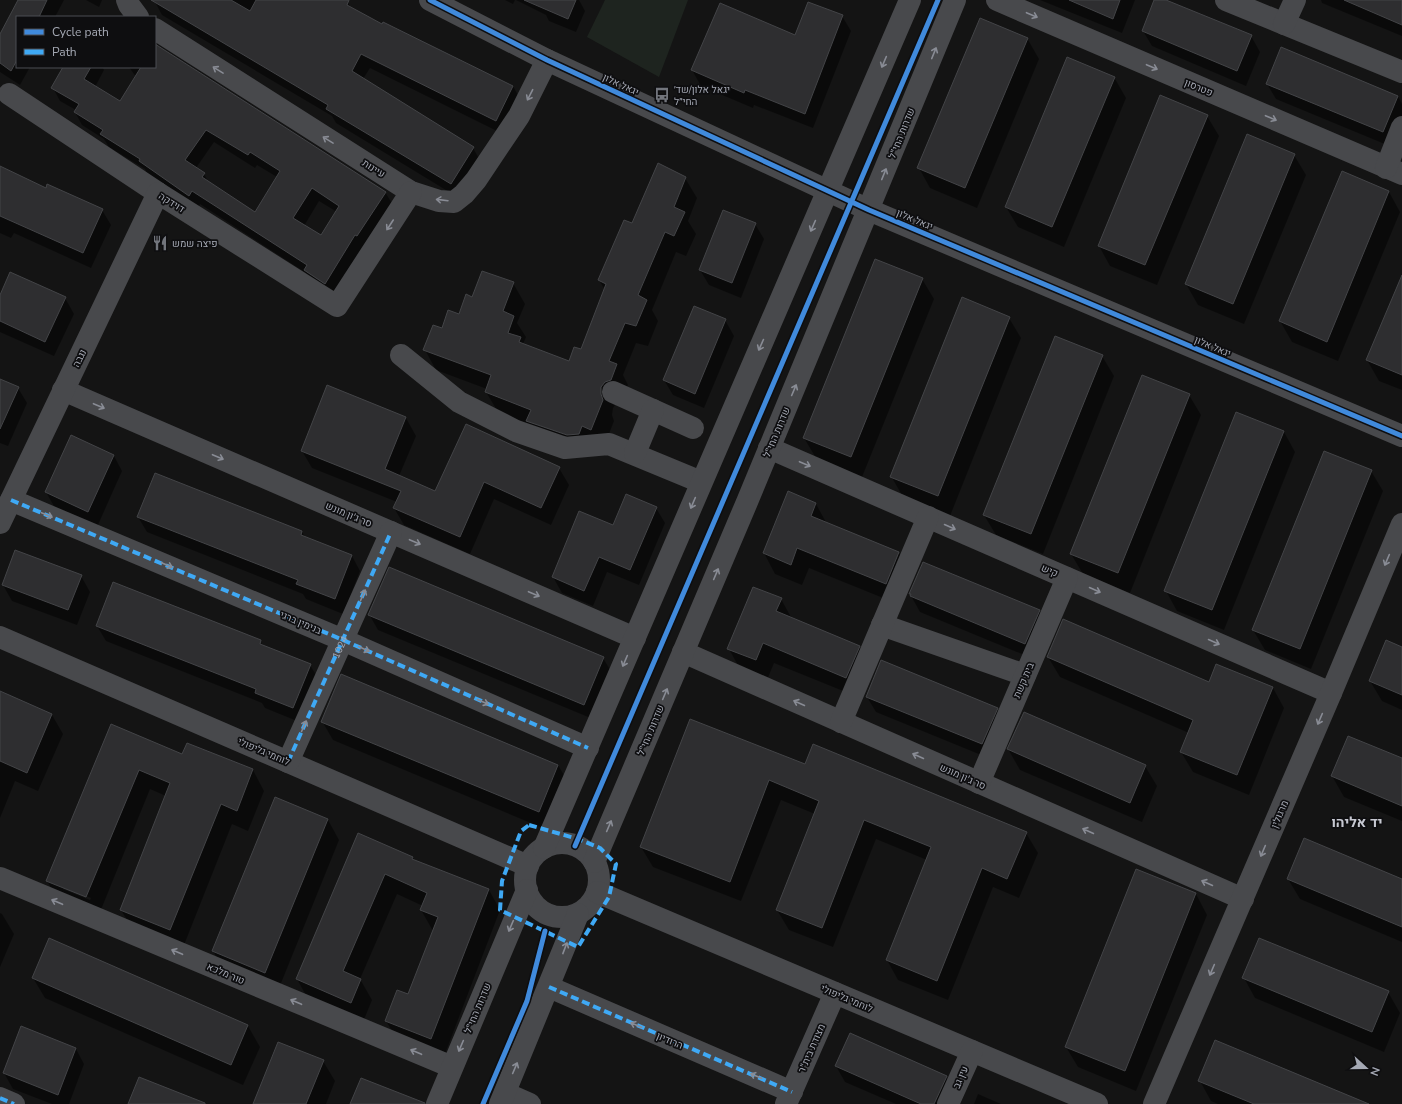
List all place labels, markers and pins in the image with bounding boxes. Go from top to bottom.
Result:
place label: יגאל אלון/שד׳ החי״ל [674,83,730,109]
bus stop icon: יגאל אלון/שד׳ החי״ל [653,86,671,104]
restaurant icon: פיצה שמש [151,234,169,252]
place label: פיצה שמש [172,237,217,251]

